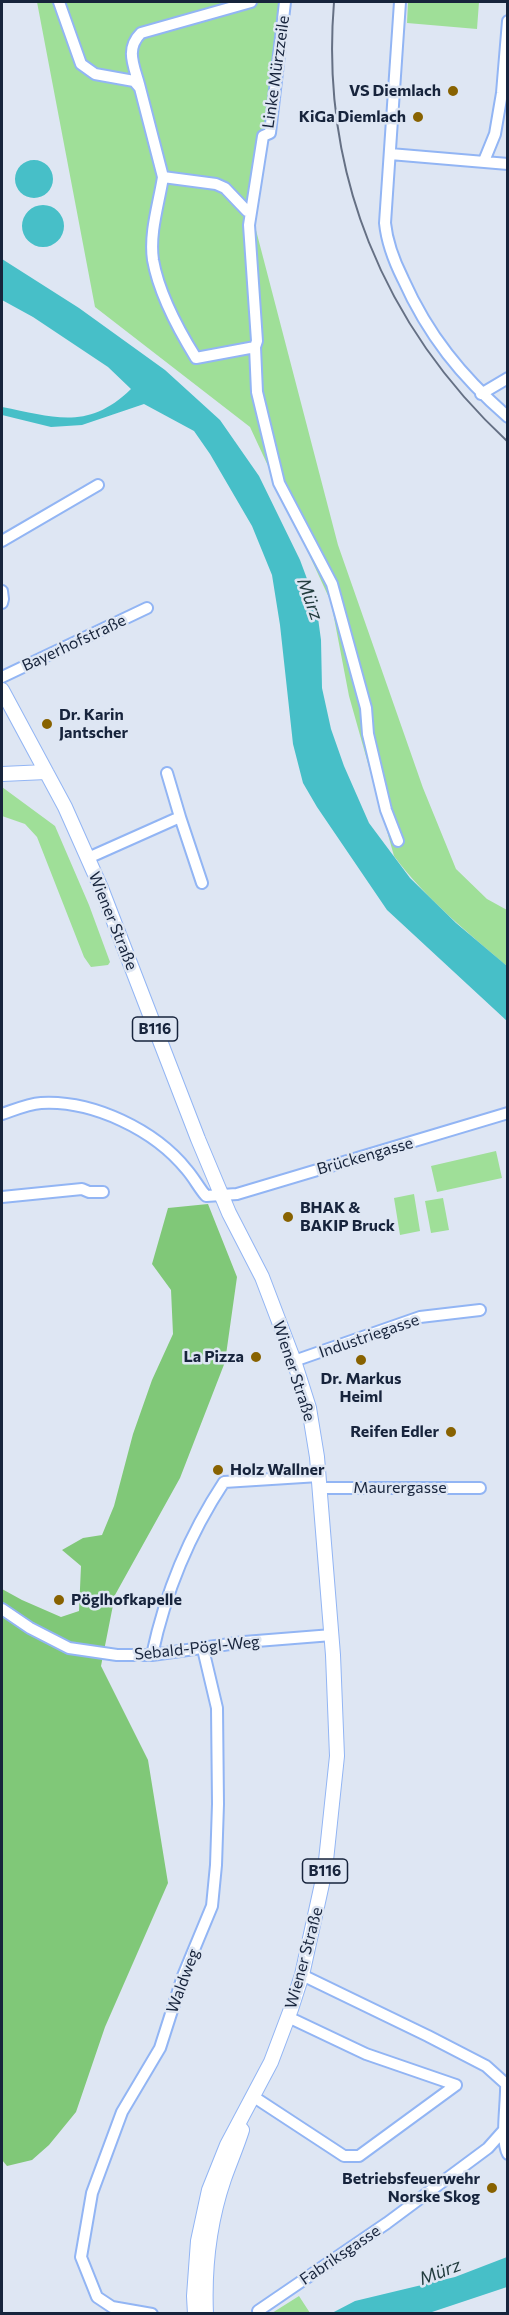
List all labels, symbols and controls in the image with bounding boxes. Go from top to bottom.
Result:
street label: Linke Mürzzeile [259,14,293,130]
place label: VS Diemlach [349,81,441,101]
marker: VS Diemlach [446,84,460,98]
place label: KiGa Diemlach [299,107,406,127]
marker: KiGa Diemlach [411,110,425,124]
water label: Mürz [292,575,328,623]
street label: Bayerhofstraße [19,611,129,675]
place label: Dr. Karin Jantscher [59,705,128,743]
marker: Dr. Karin Jantscher [40,717,54,731]
street label: Wiener Straße [85,869,141,973]
road number: B116 [132,1017,178,1041]
street label: Brückengasse [315,1133,415,1179]
place label: BHAK & BAKIP Bruck [300,1198,395,1236]
marker: BHAK & BAKIP Bruck [281,1210,295,1224]
street label: Industriegasse [316,1310,422,1362]
street label: Wiener Straße [269,1318,319,1424]
place label: La Pizza [183,1347,244,1367]
marker: La Pizza [249,1350,263,1364]
marker: Dr. Markus Heiml [354,1353,368,1367]
place label: Dr. Markus Heiml [321,1369,401,1407]
place label: Reifen Edler [350,1422,439,1442]
marker: Reifen Edler [444,1425,458,1439]
place label: Holz Wallner [230,1460,325,1480]
marker: Holz Wallner [211,1463,225,1477]
street label: Maurergasse [353,1478,447,1498]
place label: Pöglhofkapelle [71,1590,182,1610]
marker: Pöglhofkapelle [52,1593,66,1607]
street label: Sebald-Pögl-Weg [133,1632,261,1664]
road number: B116 [302,1859,348,1883]
street label: Wiener Straße [281,1905,327,2011]
street label: Waldweg [163,1946,203,2016]
place label: Betriebsfeuerwehr Norske Skog [342,2169,480,2207]
marker: Betriebsfeuerwehr Norske Skog [485,2181,499,2195]
street label: Fabriksgasse [296,2221,384,2289]
water label: Mürz [416,2254,464,2290]

